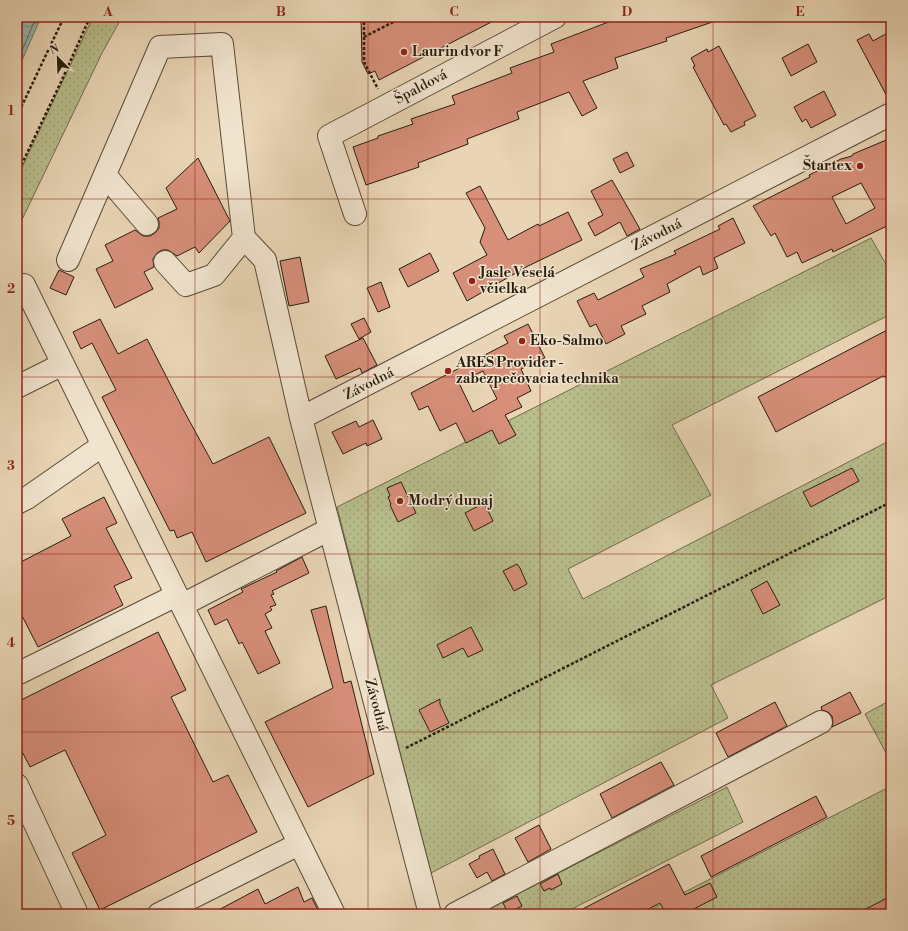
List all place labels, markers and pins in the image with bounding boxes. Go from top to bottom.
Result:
place label: Laurin dvor F [412,43,503,61]
marker: Laurin dvor F [399,47,409,57]
place label: Štartex [803,155,853,175]
marker: Štartex [855,161,865,171]
place label: Jasle Veselá včielka [478,264,555,298]
marker: Jasle Veselá včielka [467,276,477,286]
place label: Eko-Salmo [530,332,604,350]
marker: Eko-Salmo [517,336,527,346]
place label: ARES Provider - zabezpečovacia technika [455,354,619,388]
marker: ARES Provider - zabezpečovacia technika [443,366,453,376]
place label: Modrý dunaj [408,492,493,510]
marker: Modrý dunaj [395,496,405,506]

